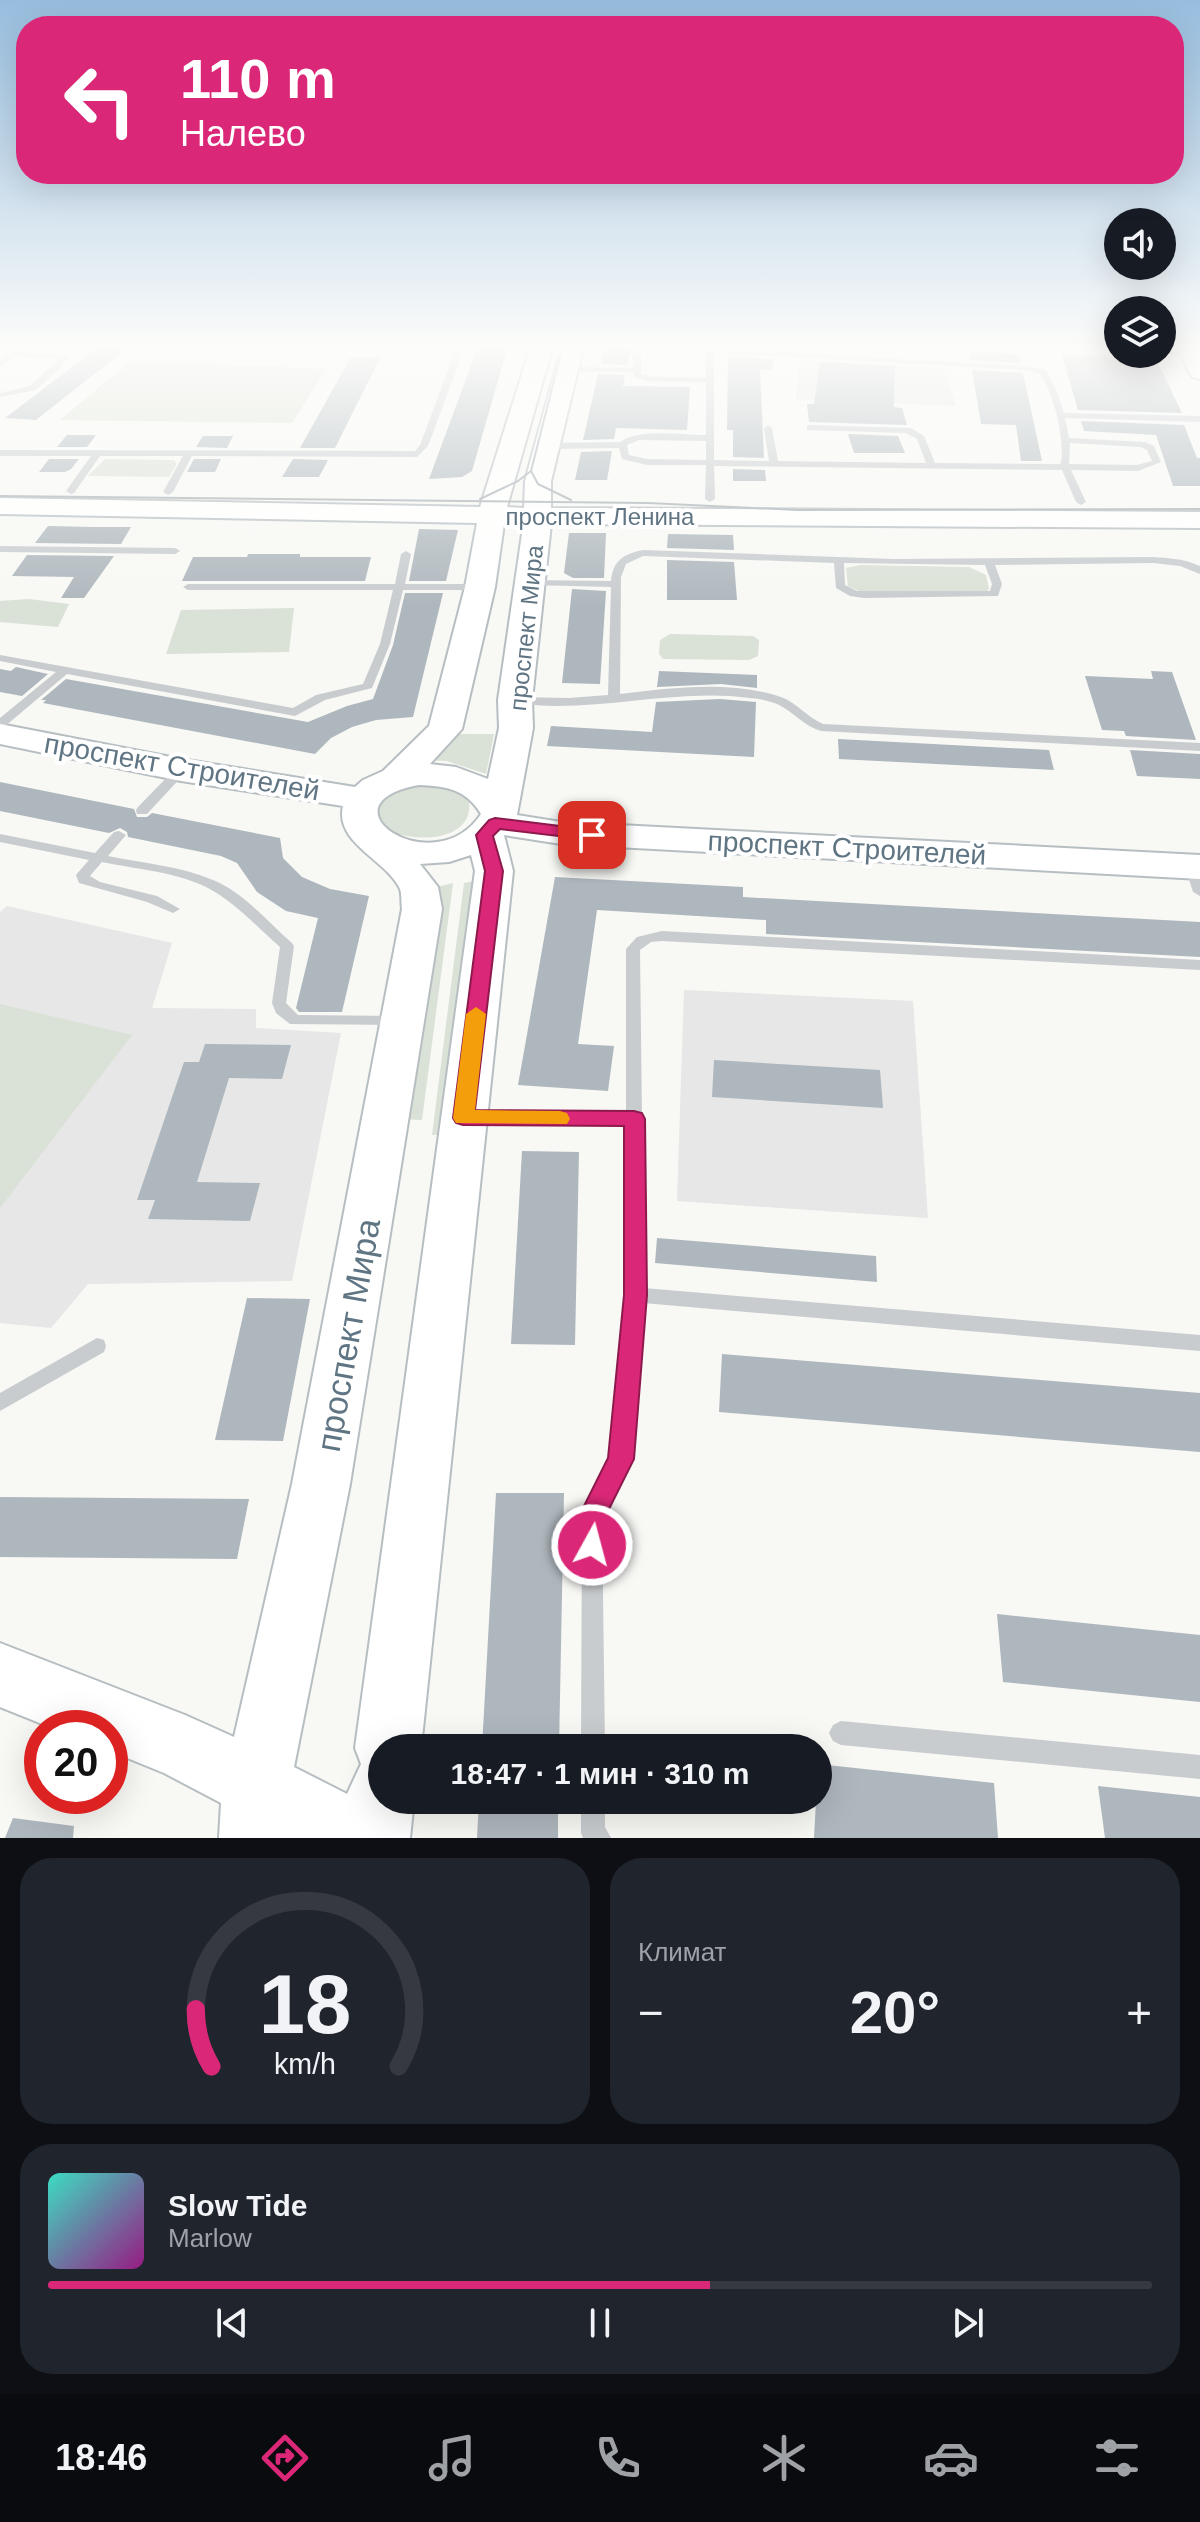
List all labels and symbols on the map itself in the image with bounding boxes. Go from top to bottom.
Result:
street label: проспект Ленина [506,503,695,530]
street label: проспект Мира [504,543,548,712]
street label: проспект Строителей [42,728,322,806]
pin [558,801,626,869]
street label: проспект Строителей [707,825,987,871]
street label: проспект Мира [309,1215,387,1454]
position arrow [550,1503,634,1587]
speed limit sign: 20 [24,1710,128,1814]

